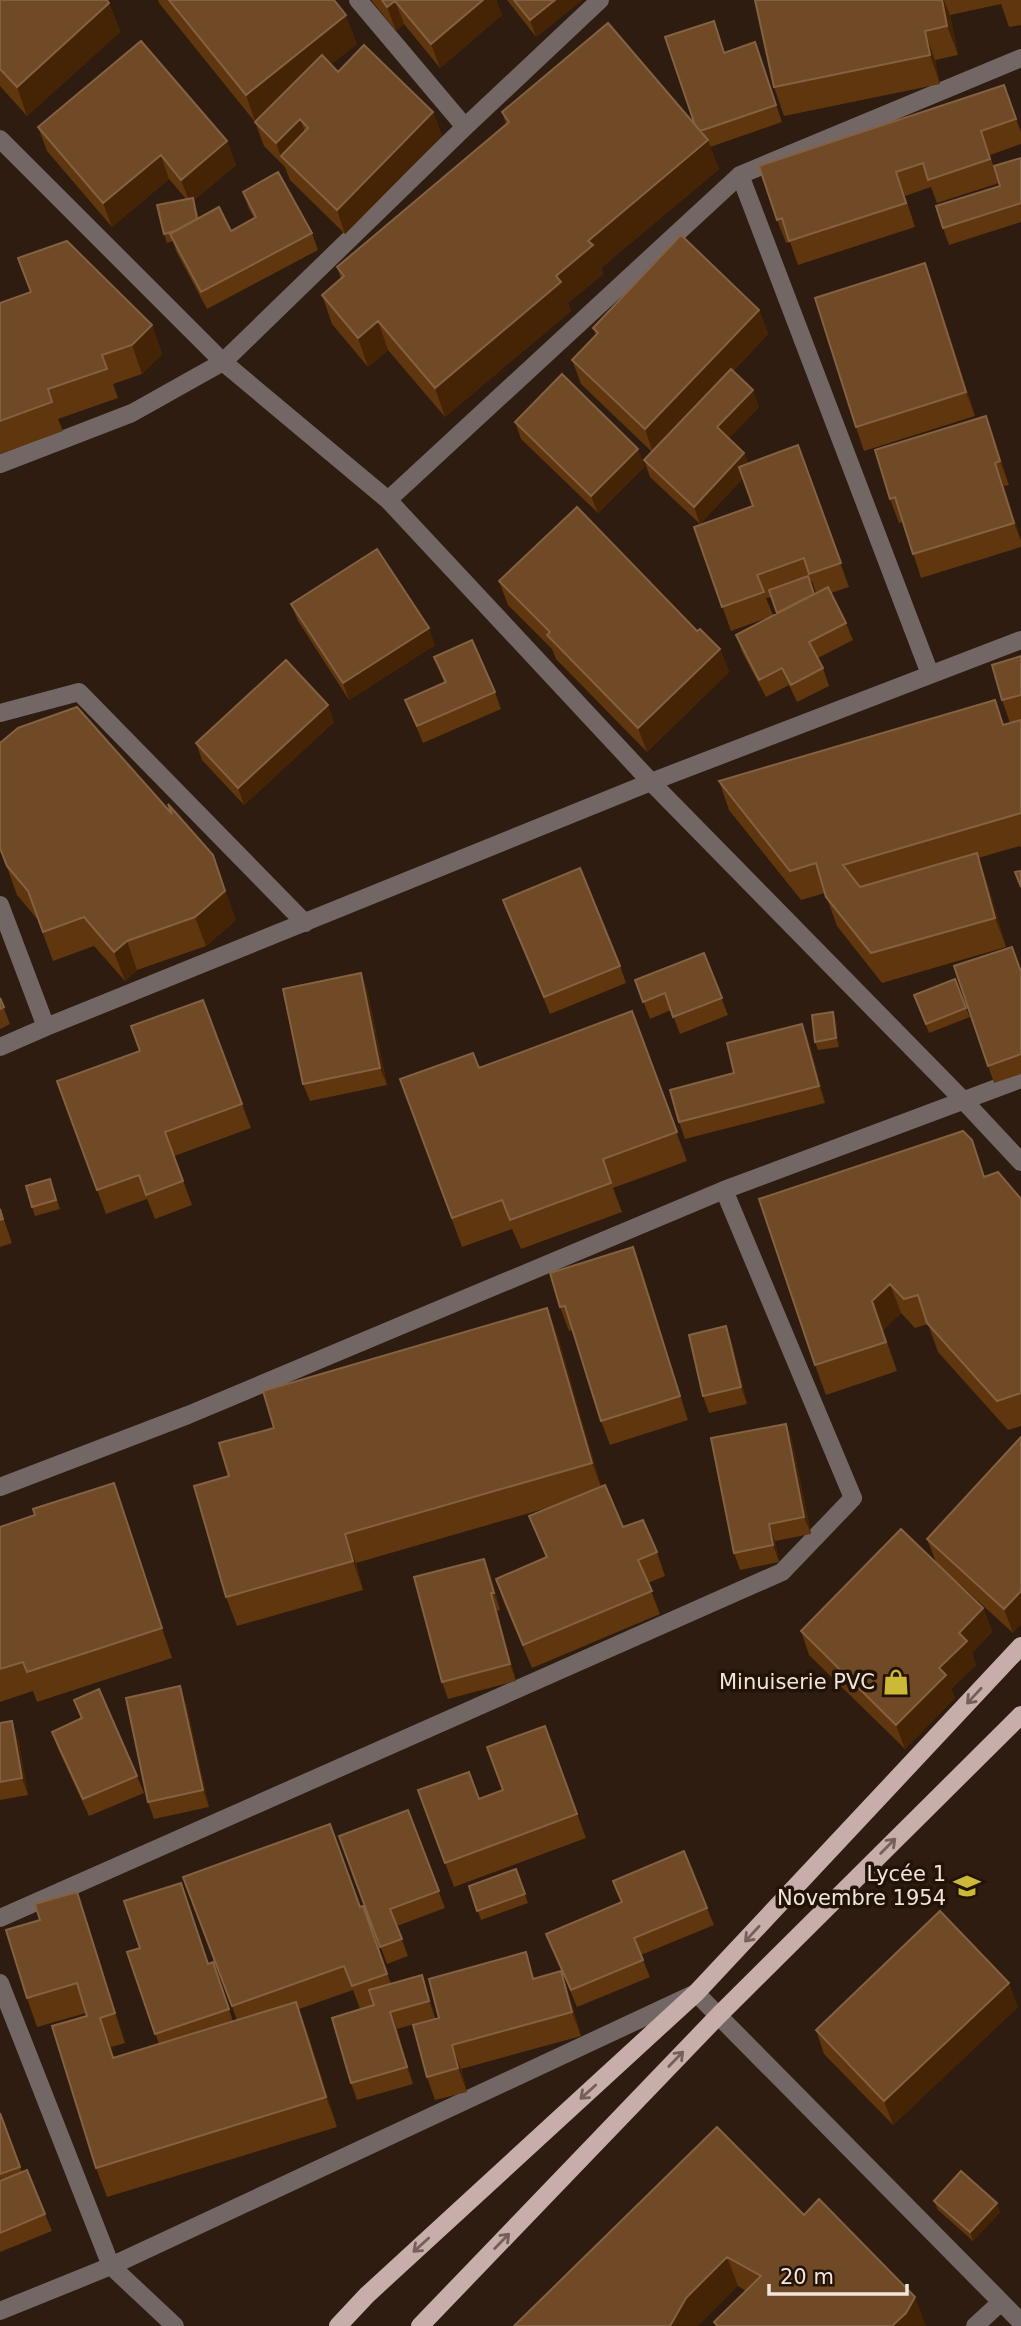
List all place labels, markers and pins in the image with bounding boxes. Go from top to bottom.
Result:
shop icon: Minuiserie PVC [881,1667,911,1697]
place label: Minuiserie PVC [719,1670,875,1694]
place label: Lycée 1 Novembre 1954 [777,1862,946,1910]
school or university icon: Lycée 1 Novembre 1954 [952,1871,982,1901]

